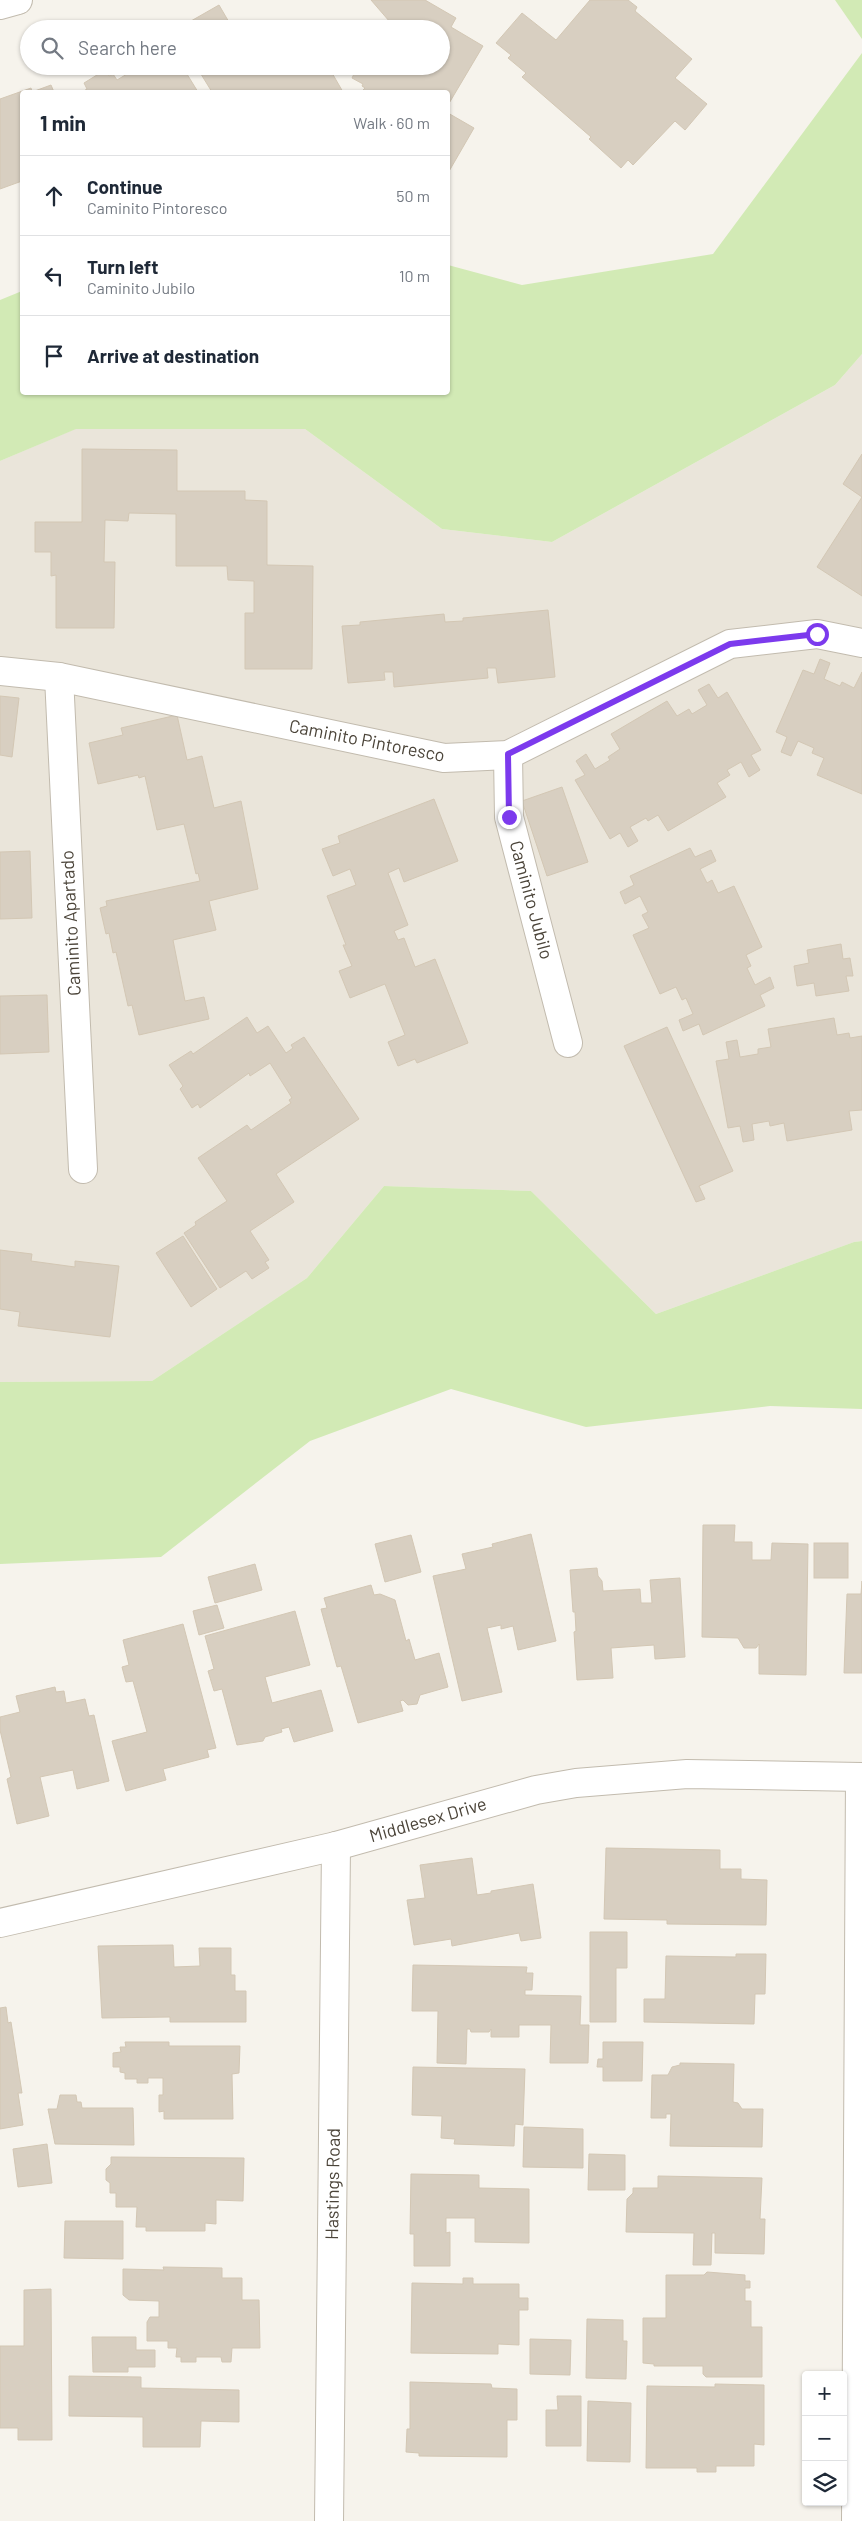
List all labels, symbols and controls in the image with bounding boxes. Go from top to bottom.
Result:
search box [20,20,450,75]
icon: search [38,34,66,62]
text: Search here [78,36,177,59]
text: 1 min [40,110,86,135]
text: Walk · 60 m [353,113,430,132]
text: Continue [87,175,163,198]
icon: ahead [40,182,68,210]
text: 50 m [396,186,430,205]
text: Caminito Pintoresco [87,198,228,217]
text: Turn left [87,255,158,278]
icon: left [40,262,68,290]
text: 10 m [399,266,430,285]
text: Caminito Jubilo [87,278,195,297]
icon: arrive [40,342,68,370]
text: Arrive at destination [87,344,259,367]
route start [806,623,829,646]
street label: Caminito Pintoresco [287,714,447,766]
route end [498,806,521,829]
street label: Caminito Jubilo [506,838,558,961]
street label: Caminito Apartado [55,850,85,996]
street label: Middlesex Drive [367,1792,489,1846]
street label: Hastings Road [320,2128,344,2240]
map controls [802,2371,847,2506]
button: + [802,2371,847,2416]
button: − [802,2416,847,2461]
button: layers [802,2461,847,2506]

